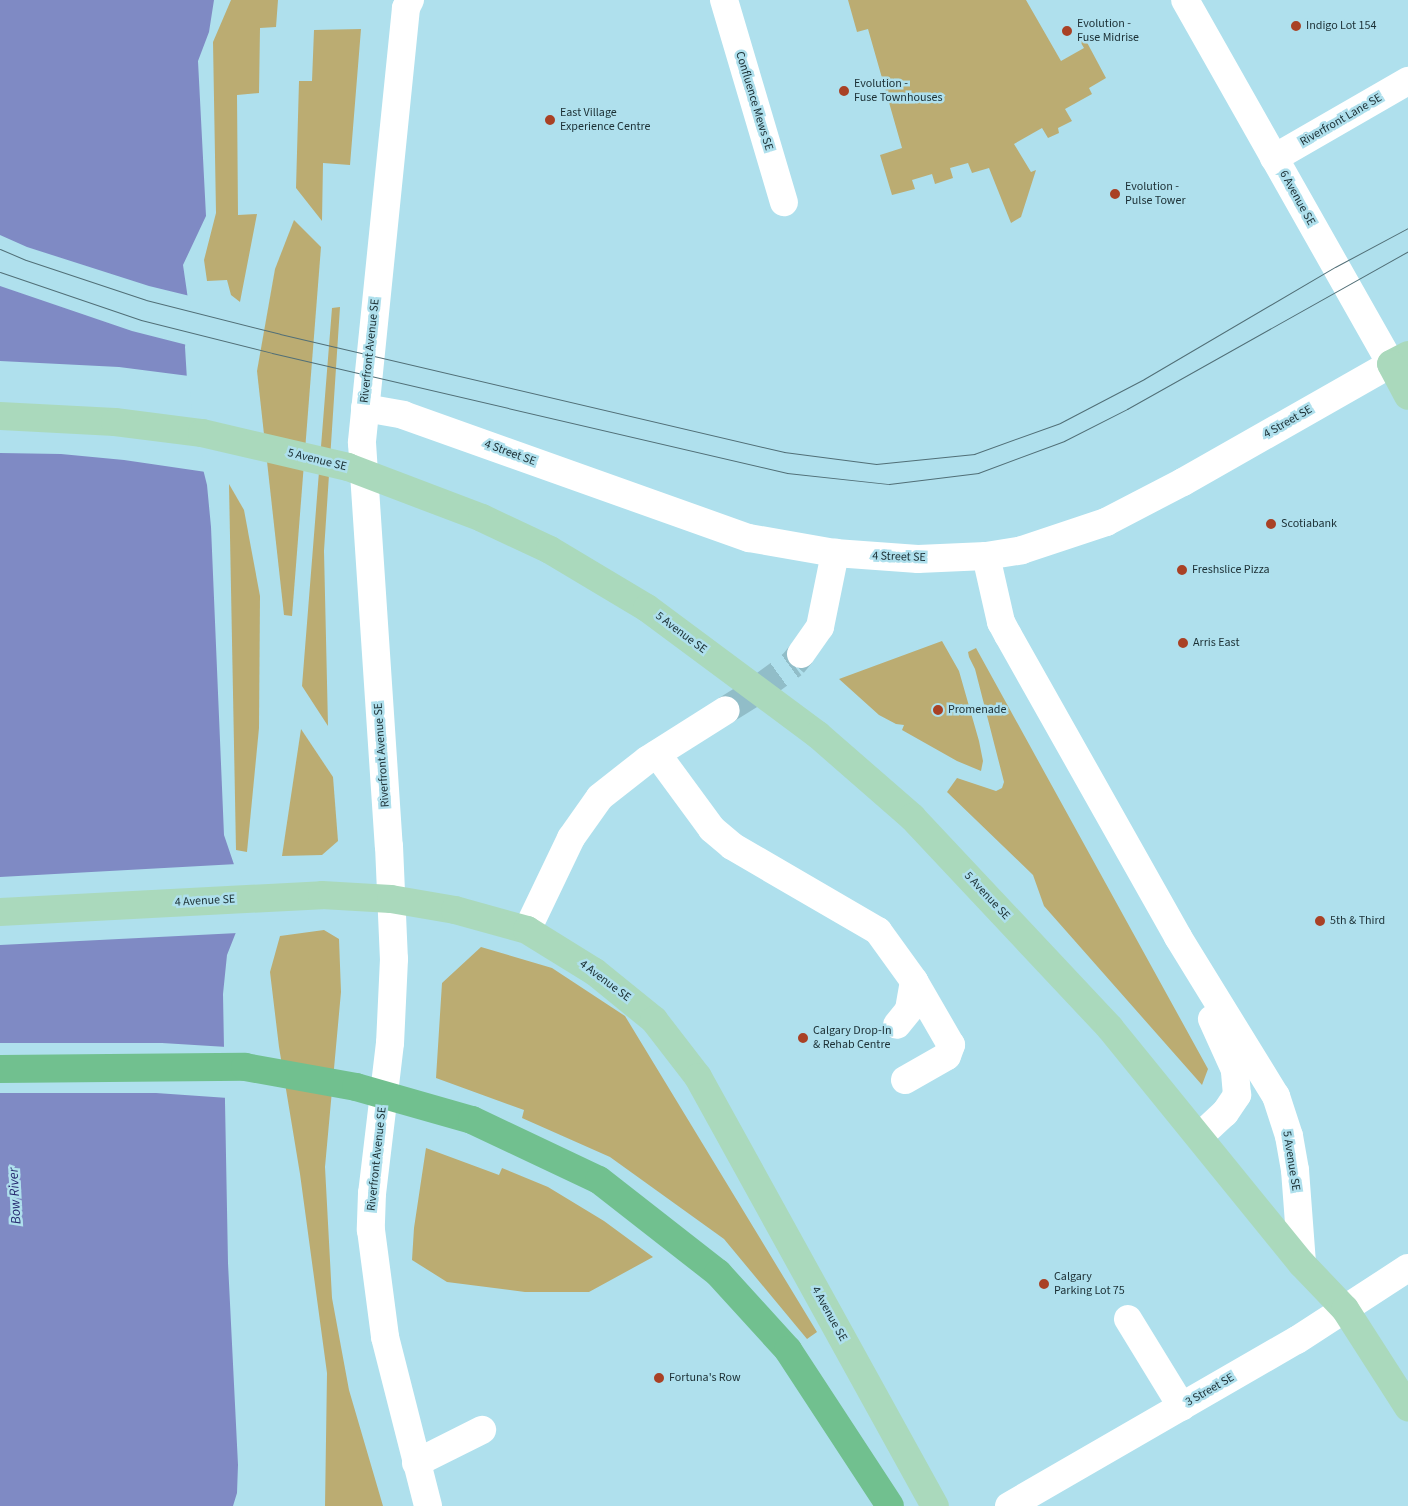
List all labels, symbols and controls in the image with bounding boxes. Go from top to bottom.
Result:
place label: Evolution - Fuse Midrise [1077,17,1139,45]
place label: Indigo Lot 154 [1306,19,1376,33]
marker: Indigo Lot 154 [1290,20,1302,32]
marker: Evolution - Fuse Midrise [1061,25,1073,37]
street label: Confluence Mews SE [732,50,776,152]
place label: Evolution - Fuse Townhouses [854,77,943,105]
marker: Evolution - Fuse Townhouses [838,85,850,97]
street label: Riverfront Lane SE [1298,91,1384,149]
place label: East Village Experience Centre [560,106,651,134]
marker: East Village Experience Centre [544,114,556,126]
street label: 6 Avenue SE [1276,168,1318,228]
place label: Evolution - Pulse Tower [1125,180,1186,208]
marker: Evolution - Pulse Tower [1109,188,1121,200]
street label: Riverfront Avenue SE [357,298,383,404]
street label: 4 Street SE [1261,402,1315,442]
street label: 4 Street SE [482,437,538,469]
street label: 5 Avenue SE [286,446,348,474]
place label: Scotiabank [1281,517,1337,531]
marker: Scotiabank [1265,518,1277,530]
street label: 4 Street SE [872,549,926,565]
place label: Freshslice Pizza [1192,563,1270,577]
marker: Freshslice Pizza [1176,564,1188,576]
street label: 5 Avenue SE [653,609,709,657]
place label: Arris East [1193,636,1239,650]
marker: Arris East [1177,637,1189,649]
street label: Riverfront Avenue SE [371,702,393,808]
place label: Promenade [948,703,1006,717]
marker: Promenade [932,704,944,716]
street label: 5 Avenue SE [961,869,1013,923]
street label: 4 Avenue SE [174,892,236,910]
place label: 5th & Third [1330,914,1385,928]
marker: 5th & Third [1314,915,1326,927]
street label: 4 Avenue SE [577,957,633,1005]
place label: Calgary Drop-In & Rehab Centre [813,1024,891,1052]
marker: Calgary Drop-In & Rehab Centre [797,1032,809,1044]
street label: Riverfront Avenue SE [364,1106,390,1212]
street label: 5 Avenue SE [1279,1130,1303,1192]
water label: Bow River [5,1167,25,1225]
place label: Calgary Parking Lot 75 [1054,1270,1125,1298]
marker: Calgary Parking Lot 75 [1038,1278,1050,1290]
street label: 4 Avenue SE [808,1284,850,1344]
street label: 3 Street SE [1183,1370,1237,1410]
place label: Fortuna's Row [669,1371,741,1385]
marker: Fortuna's Row [653,1372,665,1384]

